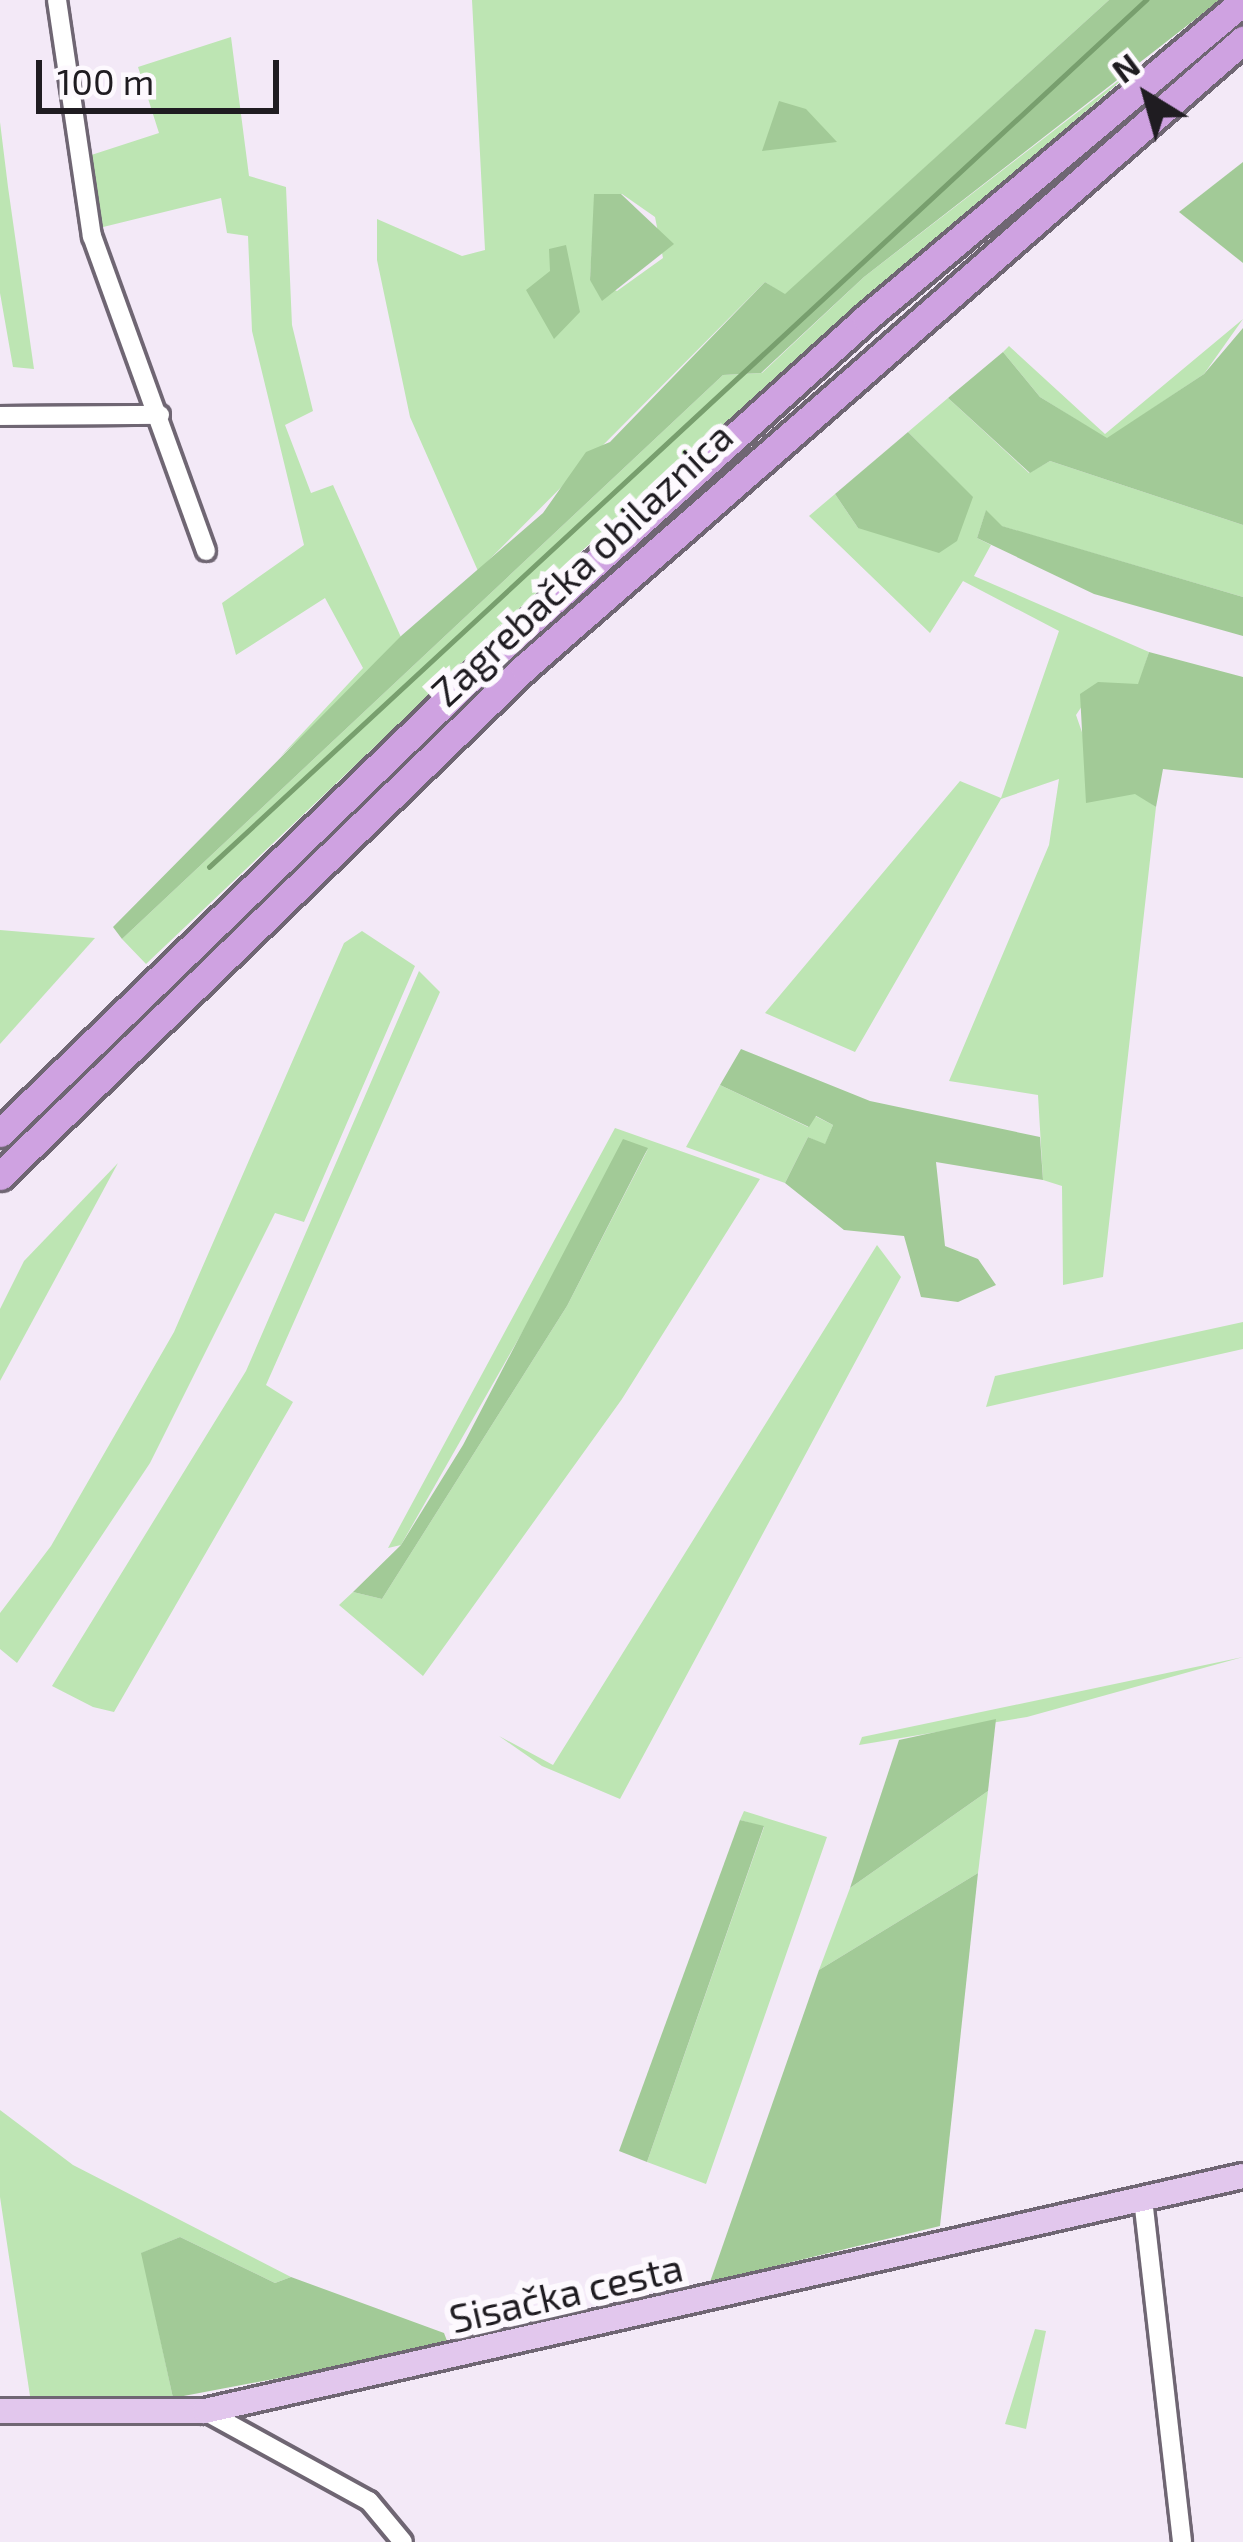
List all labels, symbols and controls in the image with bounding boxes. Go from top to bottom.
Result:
scale bar [42,36,285,110]
north arrow [1087,36,1207,156]
text: N [1104,44,1147,90]
text: 100 m [57,59,154,102]
street label: Zagrebačka obilaznica [422,413,742,715]
street label: Sisačka cesta [445,2243,687,2343]

